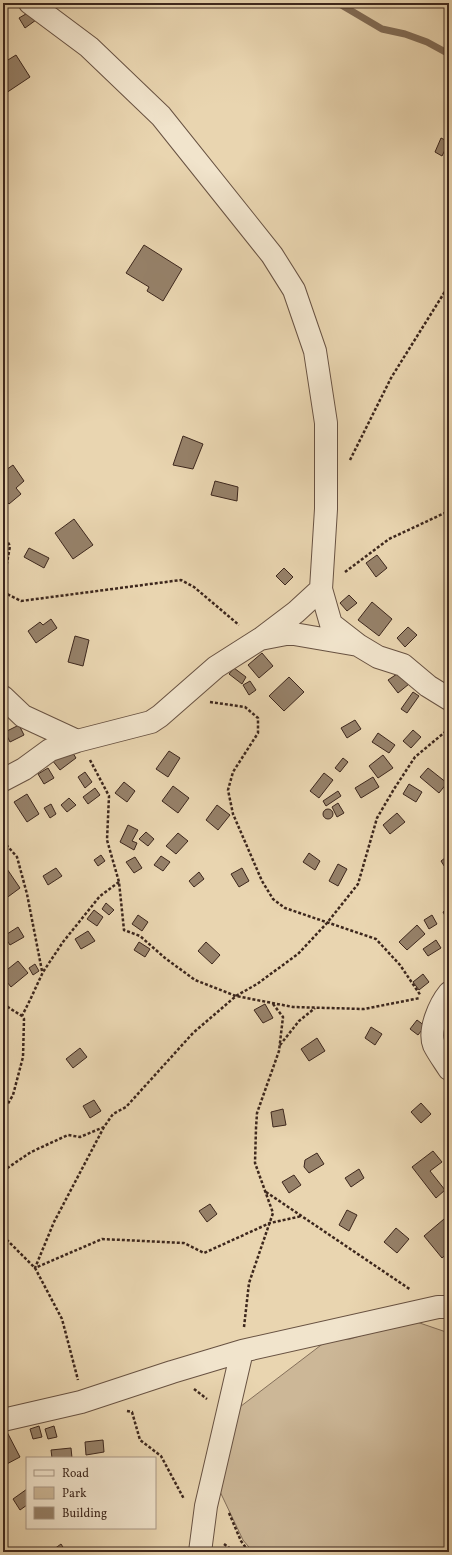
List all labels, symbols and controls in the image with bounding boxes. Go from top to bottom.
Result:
legend [26,1457,156,1529]
text: Road [62,1466,89,1482]
text: Park [62,1486,87,1502]
text: Building [62,1506,107,1522]

